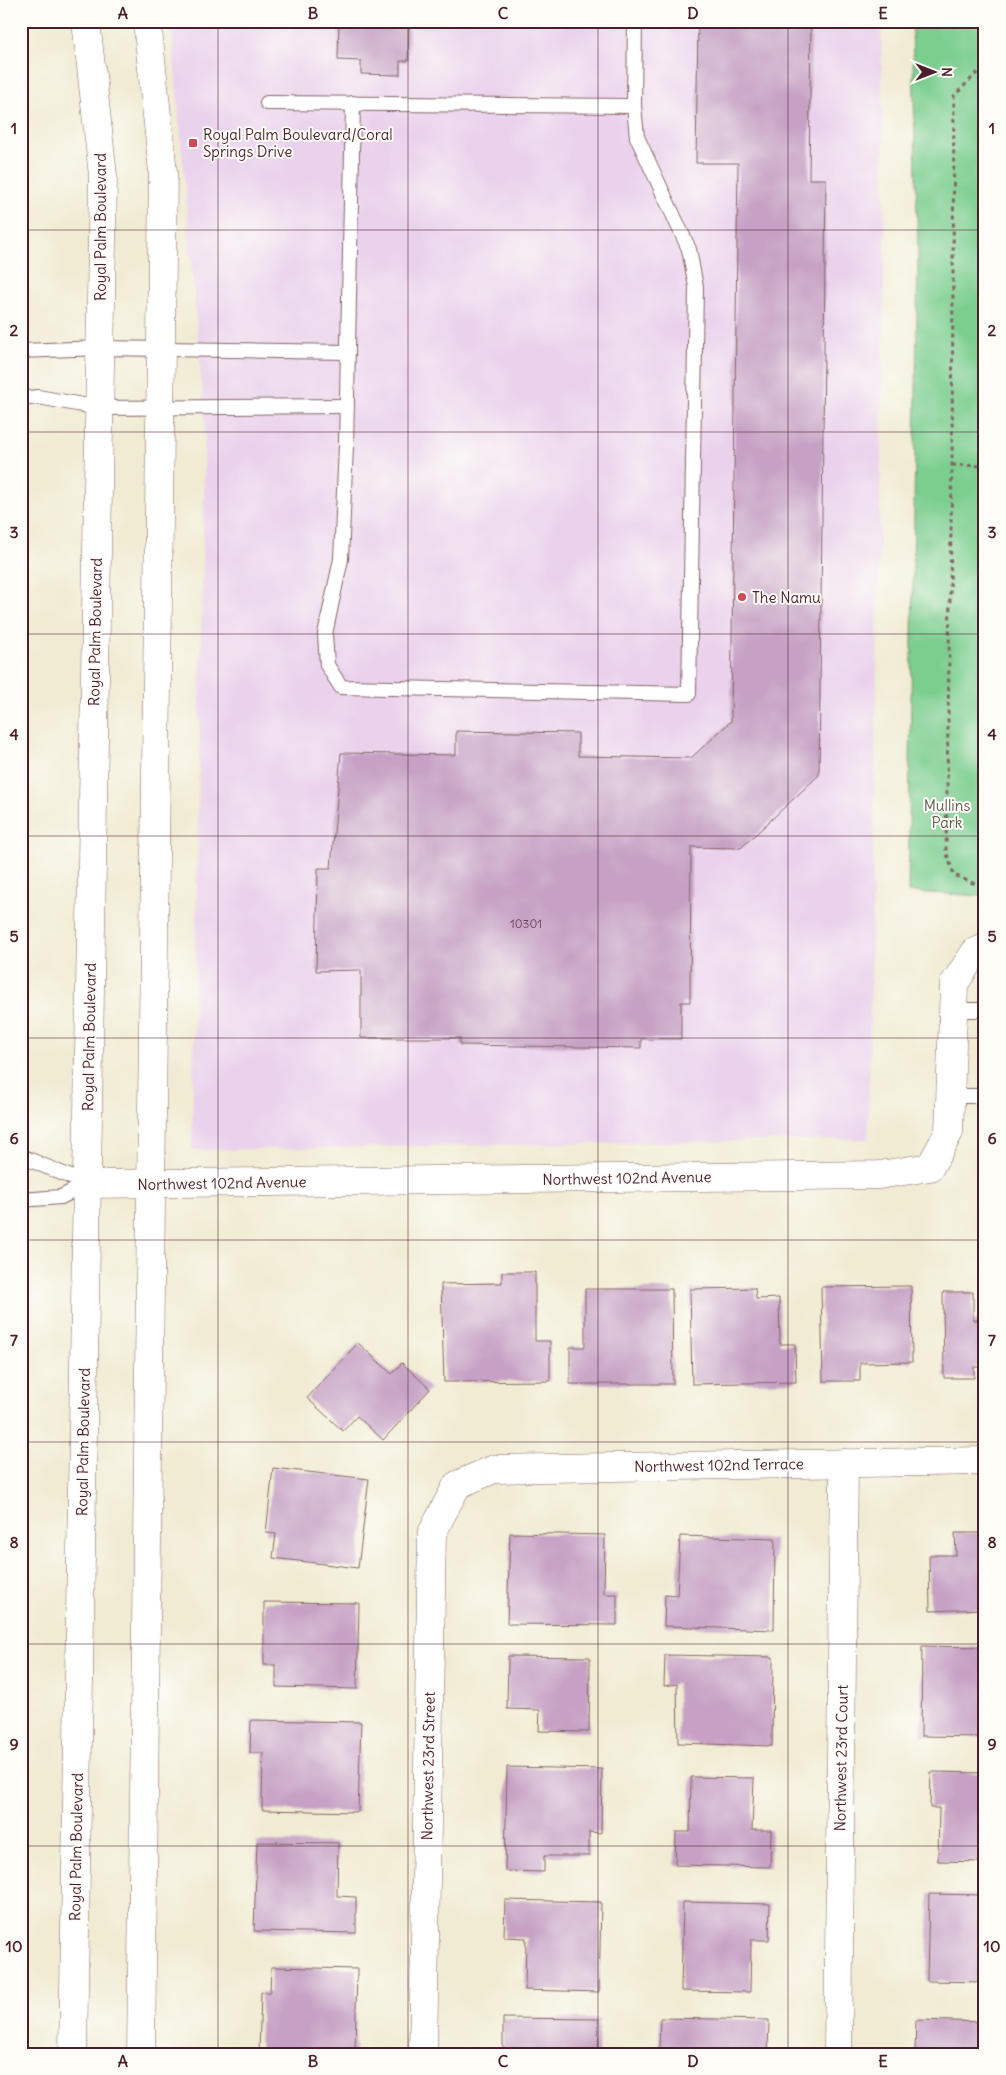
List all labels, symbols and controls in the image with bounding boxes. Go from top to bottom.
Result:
text: A [118,3,128,23]
text: B [308,3,319,23]
text: C [498,3,509,23]
text: D [687,3,699,23]
text: E [878,3,888,23]
north arrow [908,48,958,98]
text: N [938,67,956,77]
text: 1 [11,118,17,138]
text: 1 [989,118,995,138]
place label: Royal Palm Boulevard/Coral Springs Drive [203,125,393,161]
marker: Royal Palm Boulevard/Coral Springs Drive [187,137,199,149]
street label: Royal Palm Boulevard [91,153,110,301]
text: 2 [10,320,19,340]
text: 2 [988,320,997,340]
text: 3 [9,522,19,542]
text: 3 [987,522,997,542]
street label: Royal Palm Boulevard [84,558,106,706]
place label: The Namu [752,588,821,607]
marker: The Namu [736,591,748,603]
text: 4 [9,724,19,744]
text: 4 [987,724,997,744]
park label: Mullins Park [924,796,970,832]
house number: 10301 [510,916,542,931]
text: 5 [9,926,19,946]
text: 5 [987,926,997,946]
street label: Royal Palm Boulevard [78,963,100,1111]
text: 6 [9,1128,19,1148]
text: 6 [987,1128,997,1148]
street label: Northwest 102nd Avenue [542,1167,712,1189]
street label: Northwest 102nd Avenue [137,1172,307,1194]
text: 7 [10,1330,18,1350]
text: 7 [988,1330,996,1350]
street label: Royal Palm Boulevard [72,1368,94,1516]
street label: Northwest 102nd Terrace [634,1454,804,1476]
text: 8 [9,1532,19,1552]
text: 8 [987,1532,997,1552]
street label: Northwest 23rd Court [830,1684,852,1832]
street label: Northwest 23rd Street [417,1691,439,1841]
text: 9 [9,1734,19,1754]
text: 9 [987,1734,997,1754]
street label: Royal Palm Boulevard [65,1773,87,1921]
text: 10 [6,1936,22,1956]
text: 10 [984,1936,1000,1956]
text: A [118,2051,128,2071]
text: B [308,2051,319,2071]
text: C [498,2051,509,2071]
text: D [687,2051,699,2071]
text: E [878,2051,888,2071]

